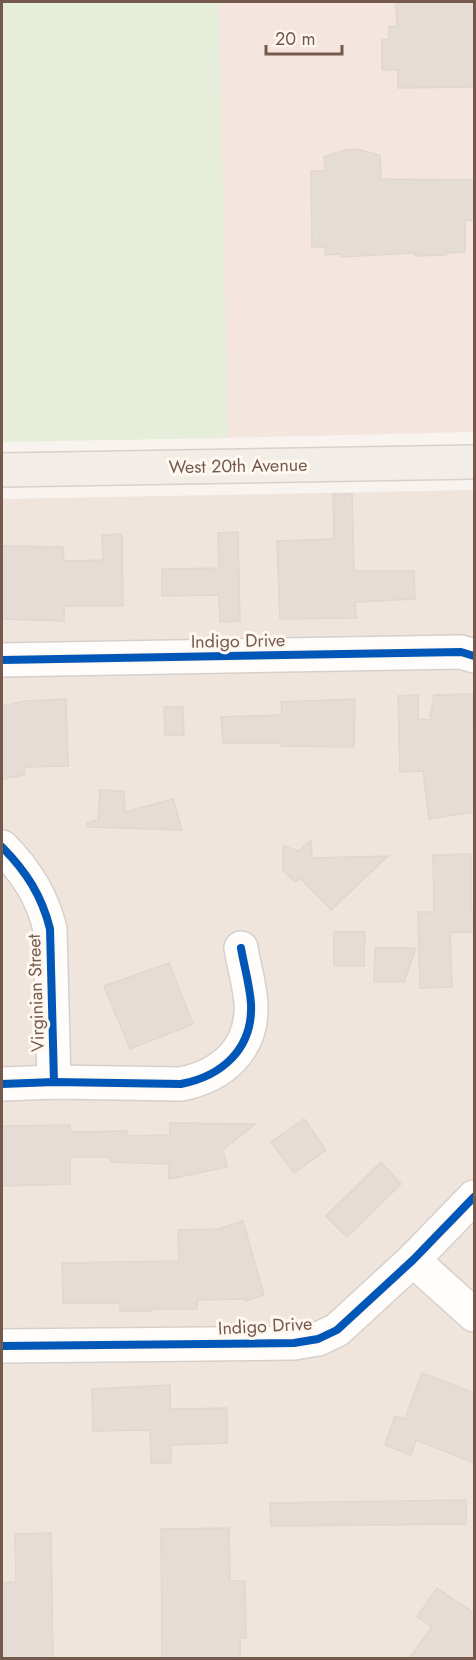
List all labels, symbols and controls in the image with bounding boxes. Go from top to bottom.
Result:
scale bar [266,18,342,56]
text: 20 m [275,26,315,52]
street label: West 20th Avenue [168,452,308,480]
street label: Indigo Drive [191,627,285,655]
street label: Virginian Street [21,933,51,1052]
street label: Indigo Drive [217,1311,313,1341]

